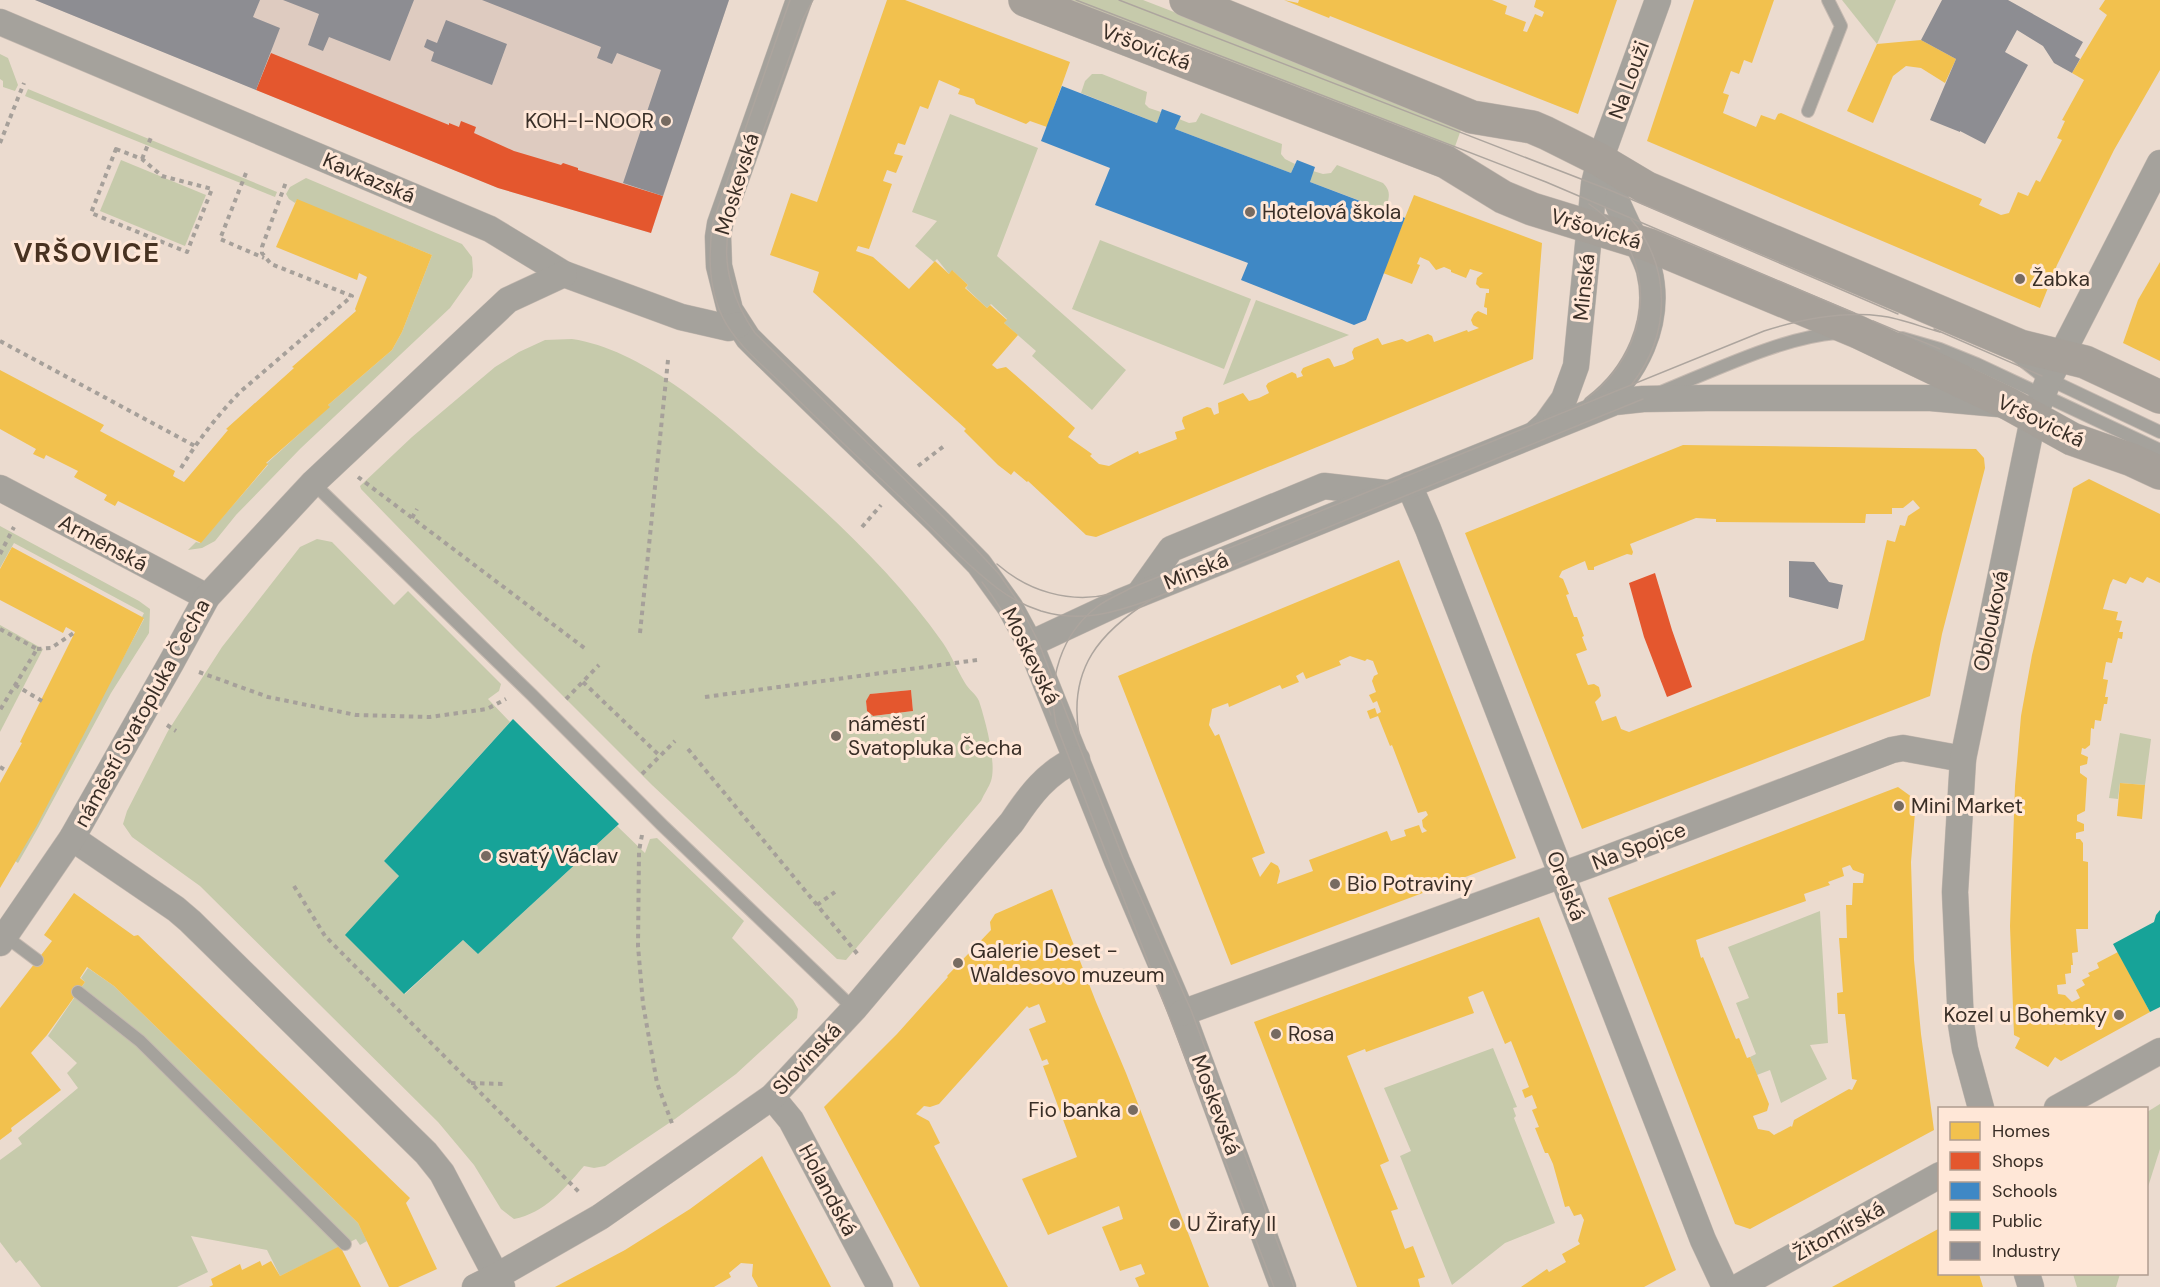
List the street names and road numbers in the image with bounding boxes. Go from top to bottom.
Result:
street label: Vršovická [1097,17,1195,77]
street label: Na Louži [1602,37,1656,123]
street label: Moskevská [708,130,766,238]
street label: Kavkazská [318,146,420,210]
street label: Vršovická [1547,202,1645,256]
street label: Minská [1567,252,1601,322]
street label: Vršovická [1993,388,2089,454]
street label: Arménská [54,508,152,578]
street label: Minská [1160,545,1232,597]
street label: Oblouková [1967,568,2015,674]
street label: náměstí Svatopluka Čecha [68,594,216,832]
street label: Moskevská [995,603,1067,709]
street label: Na Spojce [1588,815,1690,877]
street label: Orelská [1540,847,1592,925]
street label: Slovinská [766,1017,848,1101]
street label: Moskevská [1185,1051,1247,1159]
street label: Holandská [792,1139,864,1241]
street label: Žitomírská [1788,1194,1890,1268]

